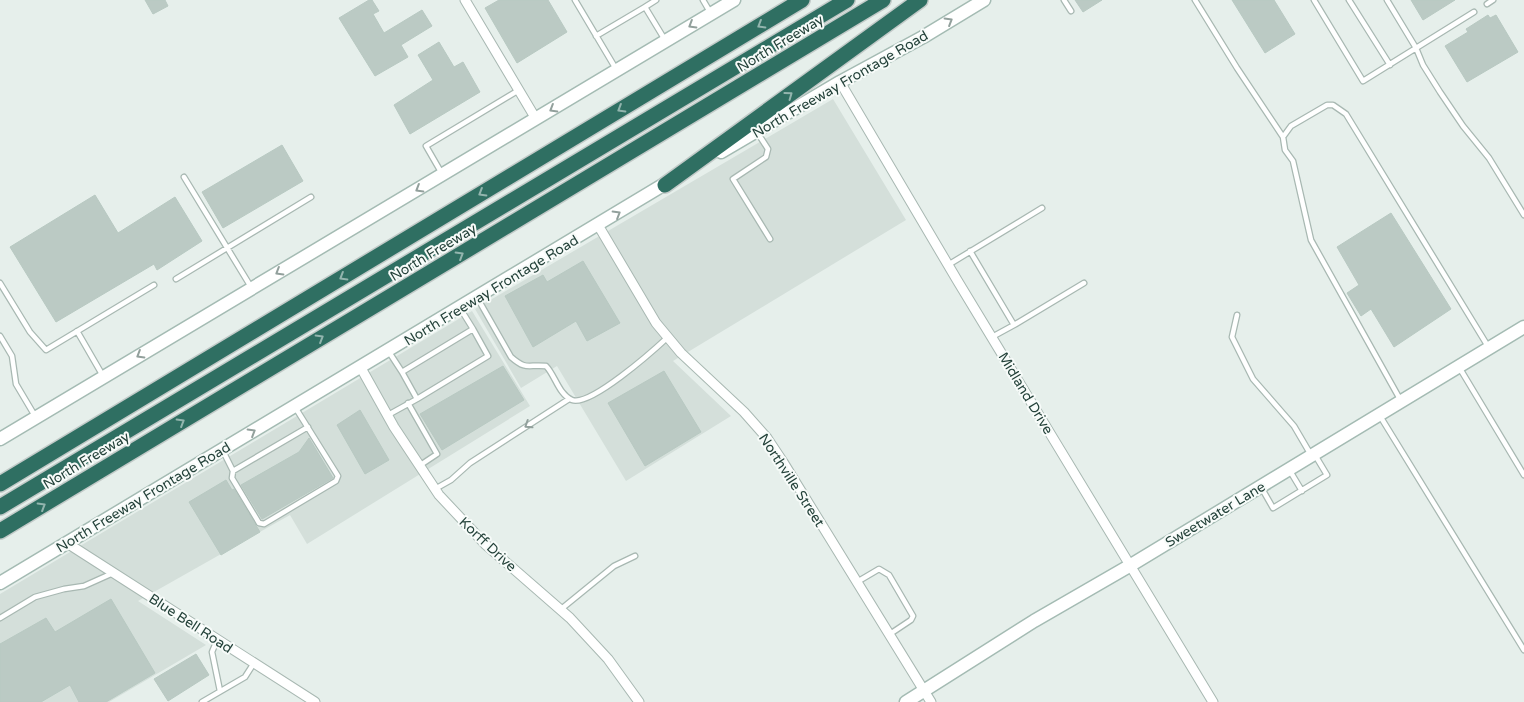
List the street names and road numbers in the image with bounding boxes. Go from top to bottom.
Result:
street label: North Freeway [734,11,827,76]
street label: North Freeway Frontage Road [749,27,931,142]
street label: North Freeway [387,220,480,285]
street label: North Freeway Frontage Road [401,232,582,349]
street label: Midland Drive [994,349,1057,437]
street label: North Freeway [40,428,133,493]
street label: Northville Street [755,430,829,531]
street label: North Freeway Frontage Road [53,439,234,556]
street label: Sweetwater Lane [1162,478,1268,551]
street label: Korff Drive [455,514,520,575]
street label: Blue Bell Road [146,590,236,657]

